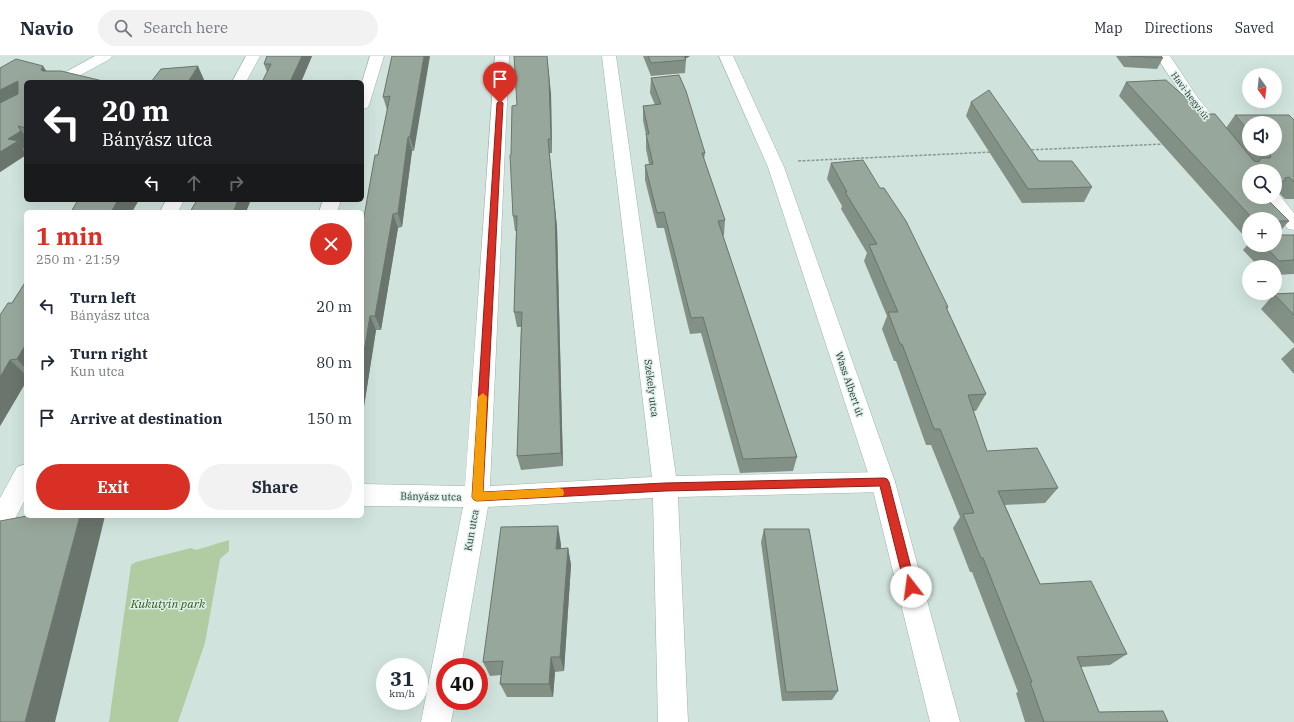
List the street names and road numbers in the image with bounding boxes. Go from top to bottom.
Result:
street label: Havi-hegyi út [1169,70,1212,122]
street label: Wass Albert út [832,350,867,419]
street label: Székely utca [642,358,662,418]
street label: Bányász utca [400,489,462,504]
street label: Kun utca [461,508,482,552]

